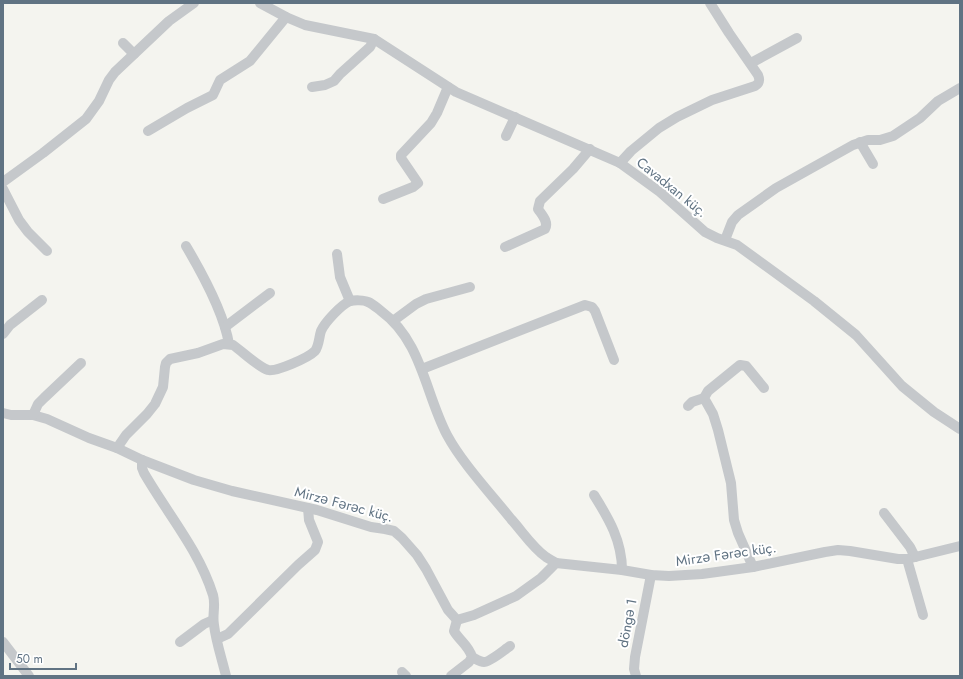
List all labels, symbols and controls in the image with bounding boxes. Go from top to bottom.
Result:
street label: Cavadxan küç. [632,152,712,222]
street label: Mirzə Fərəc küç. [292,481,396,527]
street label: Mirzə Fərəc küç. [674,537,778,571]
street label: döngə 1 [612,597,642,649]
scale bar [10,645,76,671]
text: 50 m [16,650,43,668]

